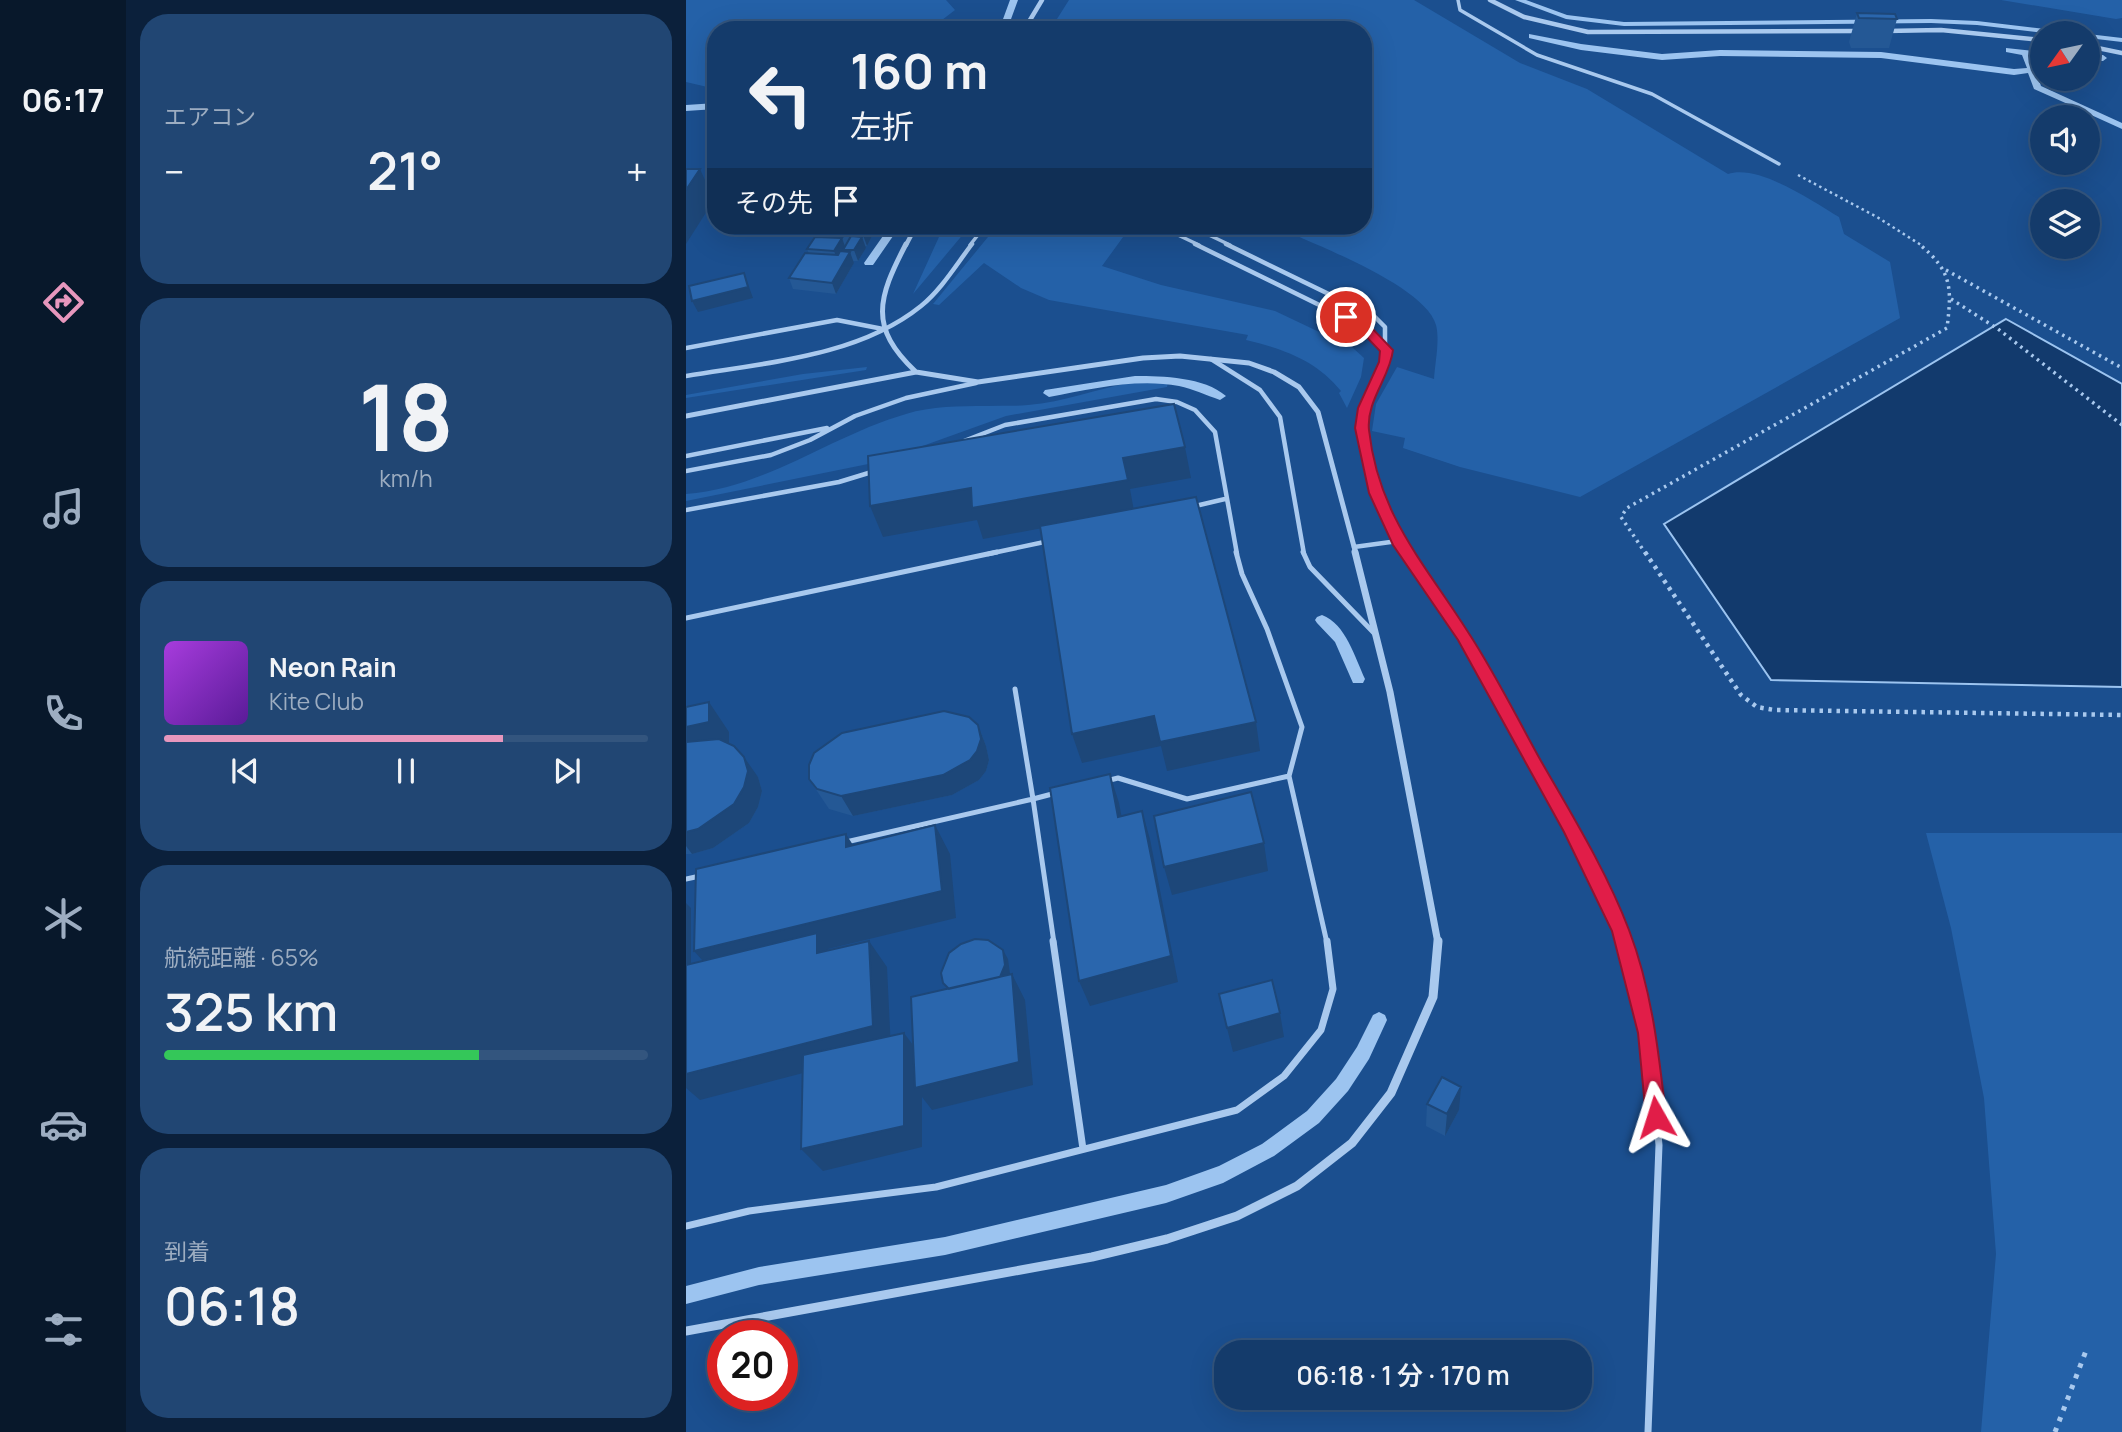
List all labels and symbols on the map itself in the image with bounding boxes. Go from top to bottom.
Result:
north arrow [2030,21,2100,91]
pin [1316,287,1376,347]
position arrow [1619,1080,1693,1154]
speed limit sign: 20 [707,1320,798,1411]

